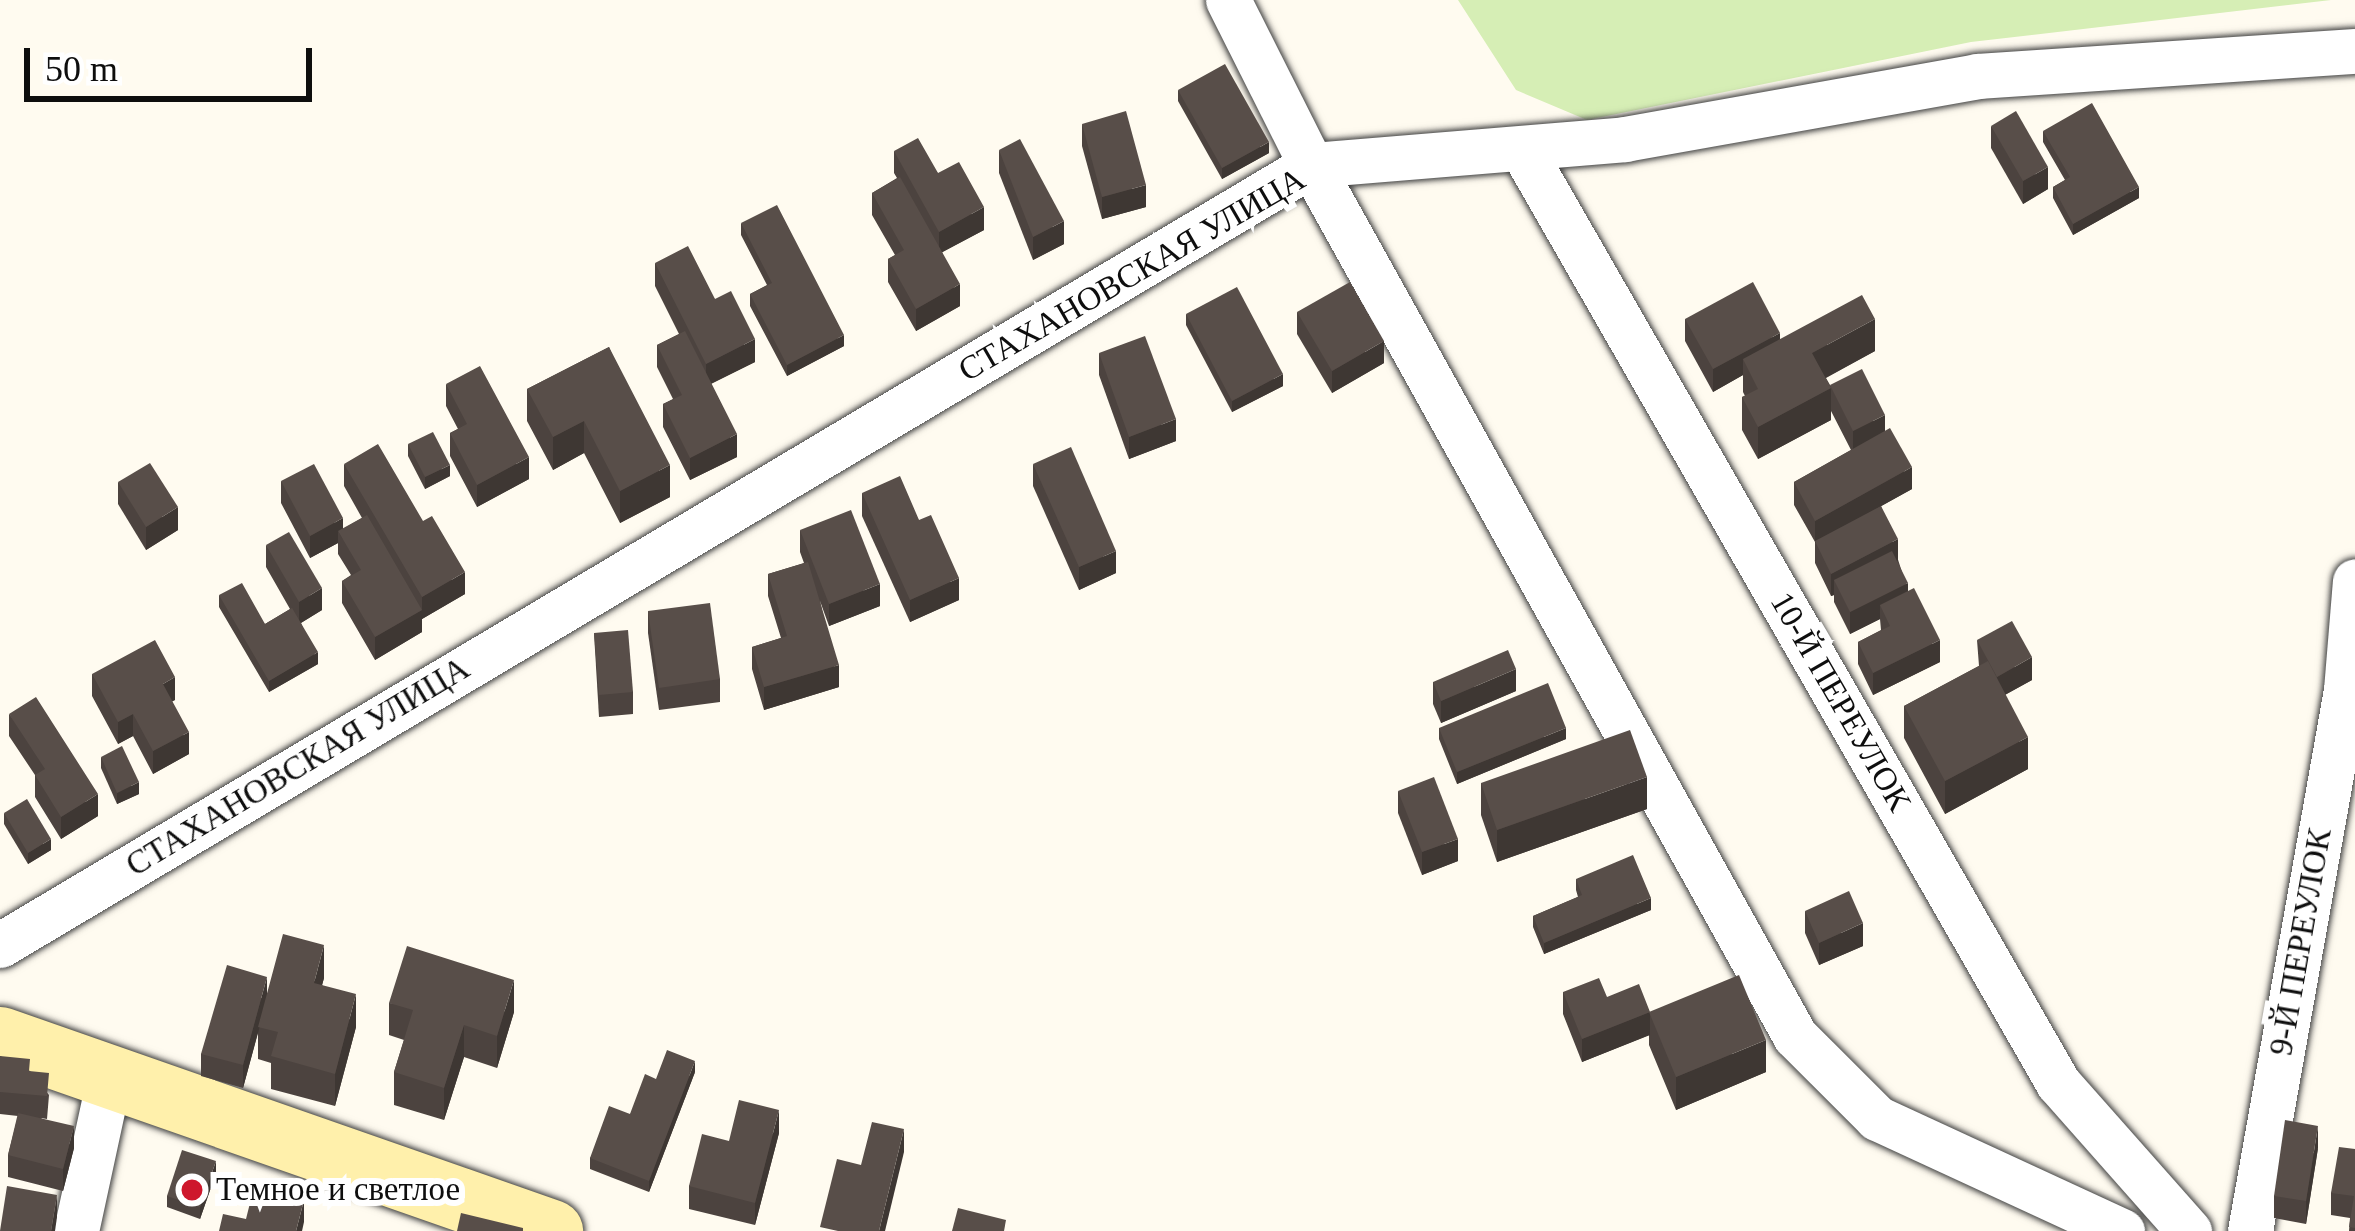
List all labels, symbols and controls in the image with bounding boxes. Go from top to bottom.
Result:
scale bar [30,24,318,98]
text: 50 m [45,49,118,89]
street label: СТАХАНОВСКАЯ УЛИЦА [952,160,1312,390]
street label: 10-Й ПЕРЕУЛОК [1761,585,1919,819]
street label: СТАХАНОВСКАЯ УЛИЦА [119,649,477,885]
street label: 9-Й ПЕРЕУЛОК [2262,825,2340,1059]
place label: Темное и светлое [216,1170,460,1210]
marker: Темное и светлое [179,1177,205,1203]

